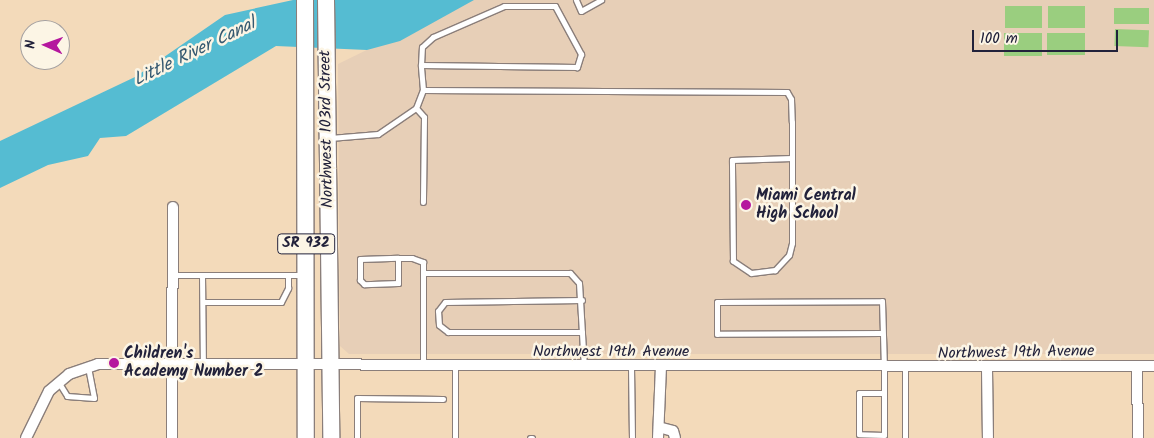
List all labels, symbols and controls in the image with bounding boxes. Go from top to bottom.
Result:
water label: Little River Canal [130,14,260,92]
north arrow [20,20,70,70]
scale bar [974,20,1120,52]
text: 100 m [980,27,1018,51]
text: N [20,40,42,49]
street label: Northwest 103rd Street [316,50,338,208]
place label: Miami Central High School [756,186,856,224]
marker: Miami Central High School [740,199,752,211]
road number: SR 932 [276,232,336,256]
street label: Northwest 19th Avenue [533,342,689,362]
street label: Northwest 19th Avenue [938,342,1094,364]
place label: Children's Academy Number 2 [124,344,263,382]
marker: Children's Academy Number 2 [108,357,120,369]

